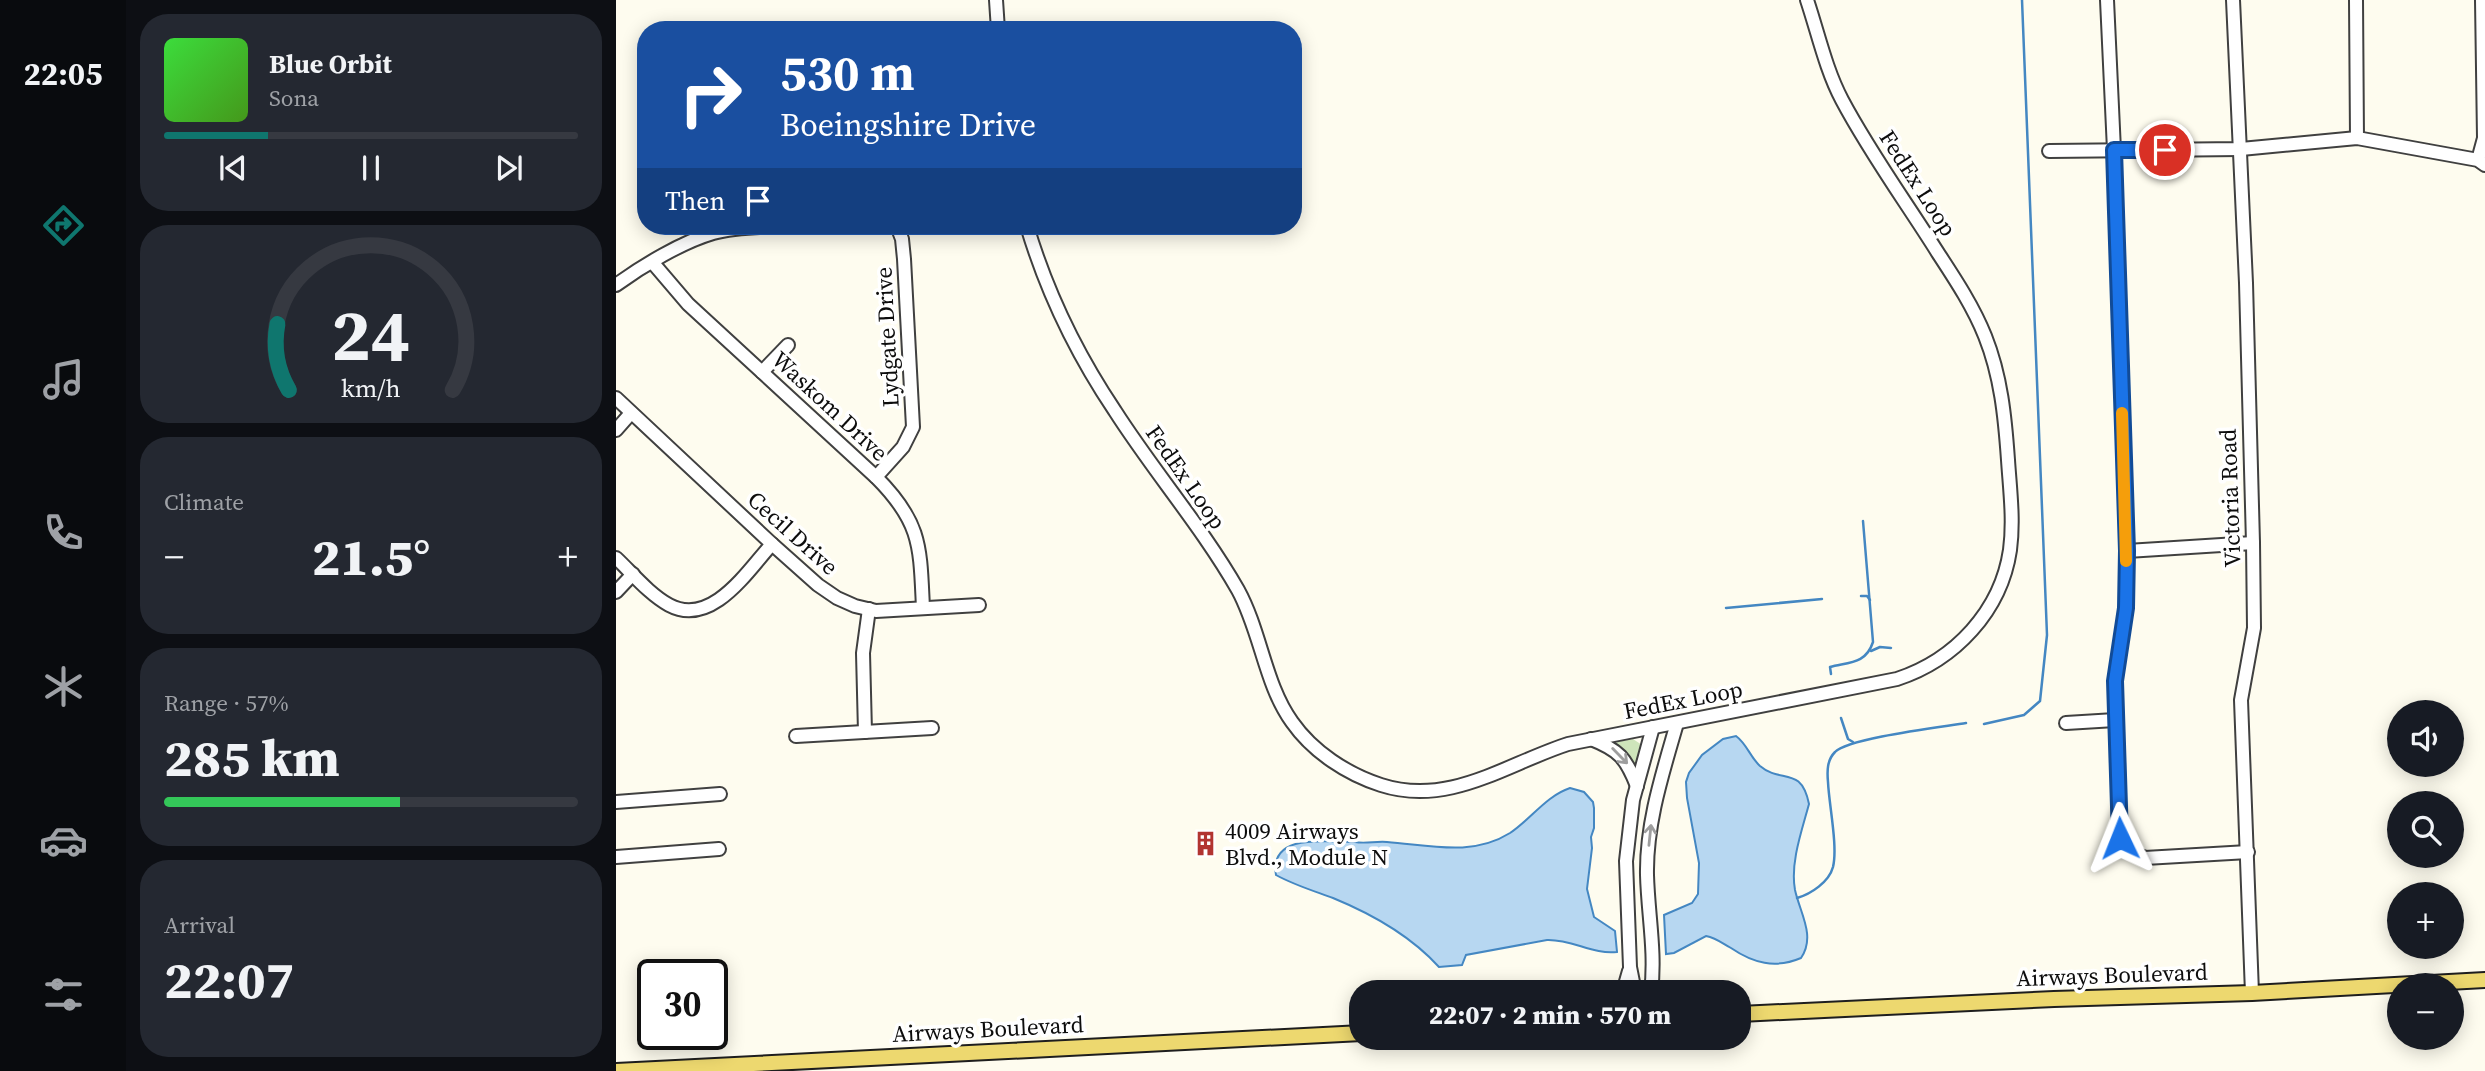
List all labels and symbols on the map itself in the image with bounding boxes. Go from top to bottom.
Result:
pin [2135,120,2195,180]
street label: FedEx Loop [1872,124,1964,242]
street label: Lydgate Drive [867,266,907,408]
street label: Waskom Drive [765,344,895,468]
street label: FedEx Loop [1138,418,1234,536]
street label: Victoria Road [2212,428,2248,568]
street label: Cecil Drive [741,484,845,582]
street label: FedEx Loop [1621,673,1745,727]
one-way arrow [1611,748,1628,765]
position arrow [2083,801,2157,875]
place label: 4009 Airways Blvd., Module N [1225,815,1388,873]
one-way arrow [1644,824,1657,847]
building icon: 4009 Airways Blvd., Module N [1191,830,1219,858]
street label: Airways Boulevard [2016,956,2208,994]
speed limit sign: 30 [637,959,728,1050]
street label: Airways Boulevard [891,1008,1085,1050]

